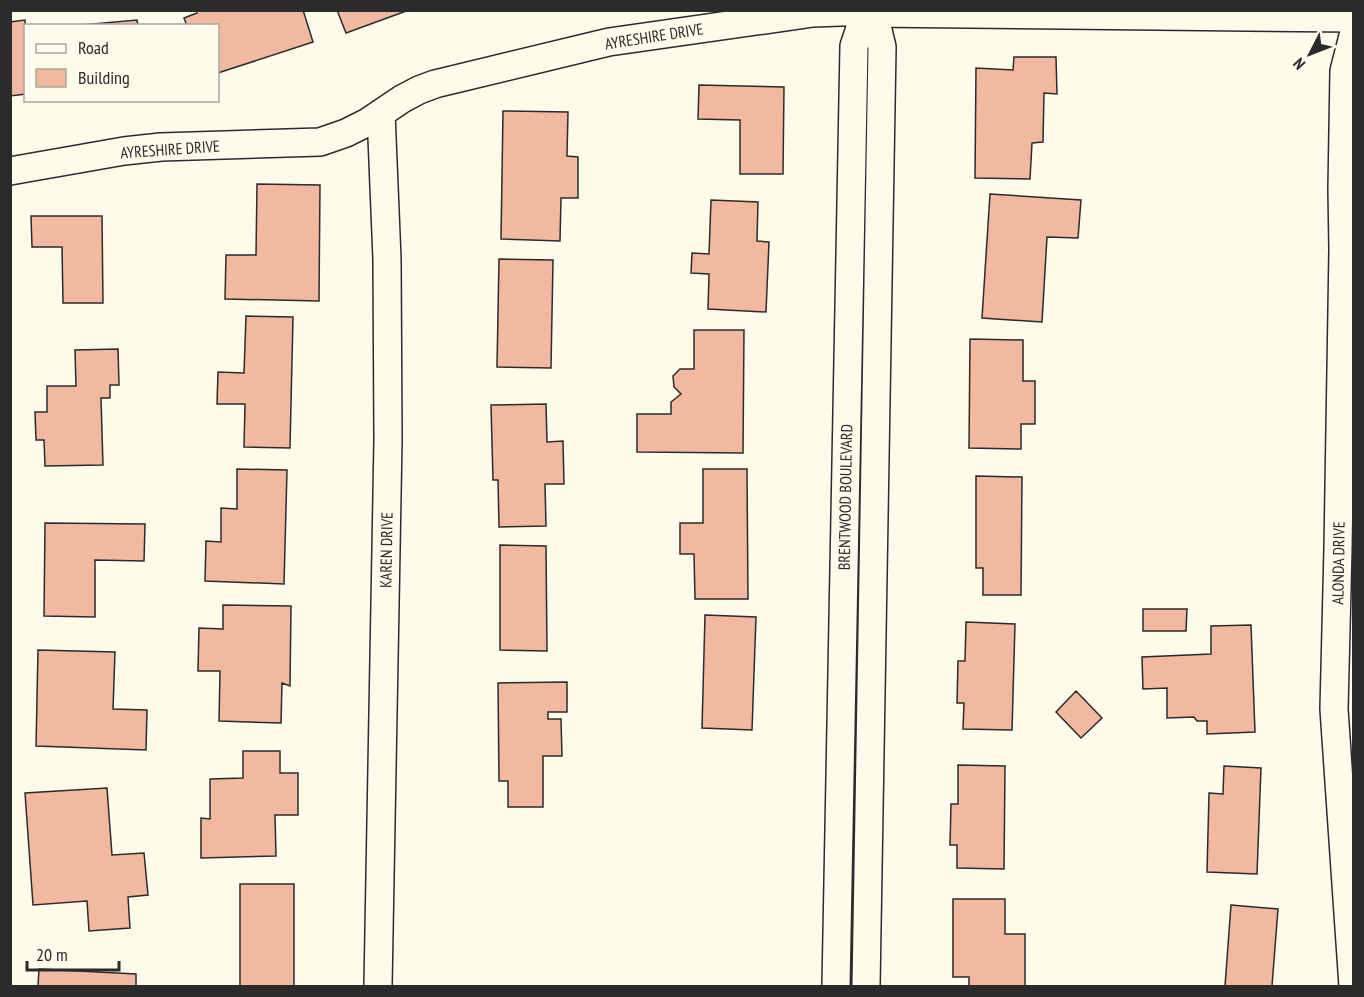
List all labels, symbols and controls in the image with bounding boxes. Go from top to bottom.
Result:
street label: AYRESHIRE DRIVE [603,18,705,54]
legend [24,24,219,102]
north arrow [1280,24,1340,84]
text: Road [78,36,109,59]
text: N [1289,54,1309,74]
text: Building [78,66,130,89]
street label: AYRESHIRE DRIVE [120,136,221,162]
street label: BRENTWOOD BOULEVARD [834,424,856,570]
street label: KAREN DRIVE [375,512,397,588]
street label: ALONDA DRIVE [1327,521,1349,605]
scale bar [27,934,118,972]
text: 20 m [36,943,68,966]

